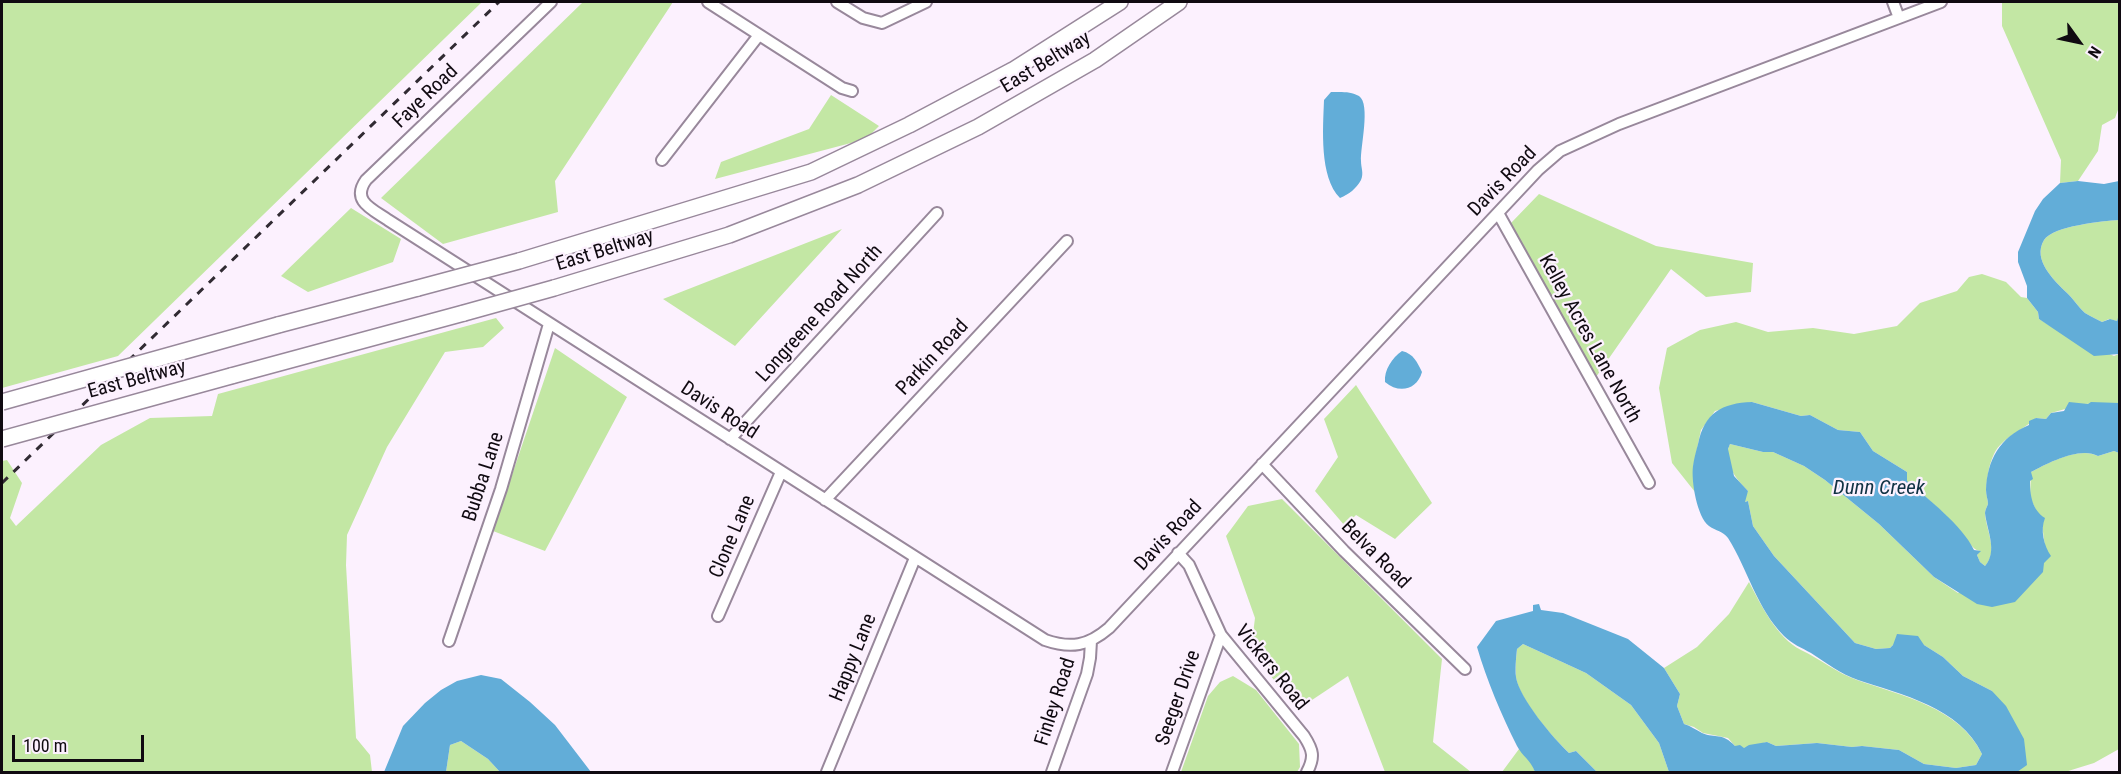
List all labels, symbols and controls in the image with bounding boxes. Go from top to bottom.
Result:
north arrow [2049,12,2109,72]
street label: East Beltway [997,27,1095,99]
text: N [2084,43,2105,61]
street label: Faye Road [389,60,463,134]
street label: Davis Road [1464,142,1542,222]
street label: East Beltway [553,225,657,277]
street label: Longreene Road North [752,240,888,388]
street label: Kelley Acres Lane North [1533,251,1645,427]
street label: Parkin Road [892,315,974,401]
street label: East Beltway [85,355,189,405]
street label: Davis Road [676,377,762,445]
street label: Bubba Lane [458,429,510,525]
water label: Dunn Creek [1833,476,1925,502]
street label: Clone Lane [705,492,761,582]
street label: Davis Road [1130,496,1208,576]
street label: Belva Road [1336,516,1414,594]
street label: Happy Lane [826,611,882,705]
street label: Vickers Road [1229,620,1313,716]
street label: Seeger Drive [1152,647,1206,749]
street label: Finley Road [1031,655,1081,749]
scale bar [15,723,147,761]
text: 100 m [23,735,67,756]

